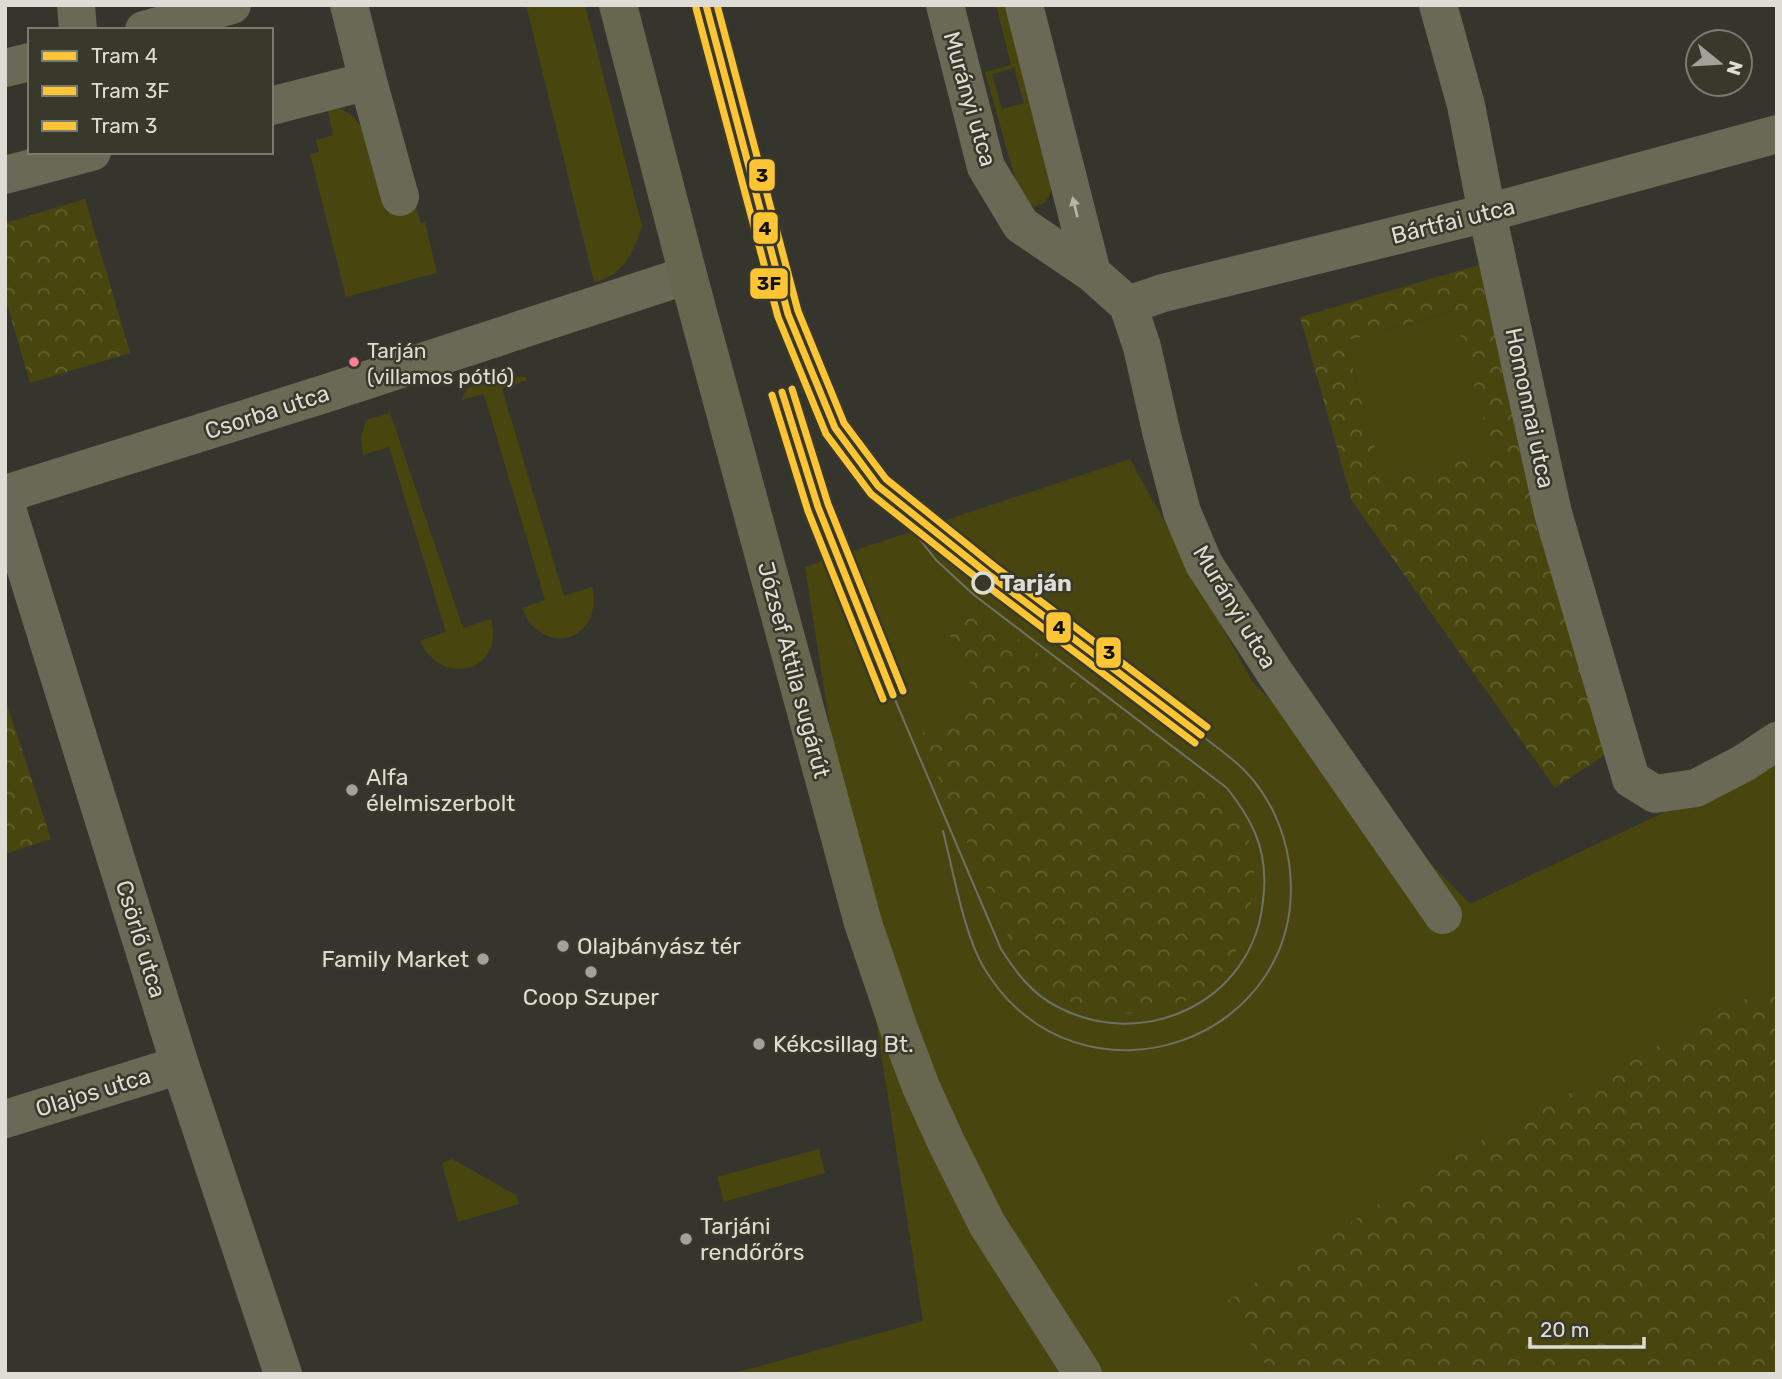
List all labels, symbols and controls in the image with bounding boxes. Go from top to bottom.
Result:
legend [28,28,273,154]
street label: Murányi utca [937,28,1003,170]
north arrow [1684,28,1754,98]
text: Tram 4 [91,43,158,68]
text: N [1722,58,1748,78]
text: Tram 3F [91,78,170,103]
text: Tram 3 [91,113,157,138]
line badge: 3 [748,158,776,192]
text: 3 [756,164,768,187]
street label: Bártfai utca [1388,192,1518,250]
one-way arrow [1069,196,1080,218]
line badge: 4 [752,211,779,245]
text: 4 [759,217,772,240]
line badge: 3F [749,267,789,300]
text: 3F [757,272,781,295]
street label: Homonnai utca [1499,325,1561,491]
place label: Tarján (villamos pótló) [367,338,514,389]
marker: Tarján (villamos pótló) [347,355,361,369]
street label: Csorba utca [201,379,333,445]
street label: Murányi utca [1187,540,1283,674]
street label: József Attila sugárút [752,559,836,781]
place label: Tarján [1000,569,1072,597]
marker: Tarján [972,572,994,594]
line badge: 4 [1045,611,1072,644]
text: 4 [1053,616,1066,639]
line badge: 3 [1095,636,1122,669]
text: 3 [1103,641,1115,664]
place label: Alfa élelmiszerbolt [366,763,515,817]
marker: Alfa élelmiszerbolt [344,782,360,798]
street label: Csörlő utca [110,877,172,1001]
place label: Olajbányász tér [577,932,741,960]
marker: Olajbányász tér [555,938,571,954]
place label: Family Market [321,945,469,973]
marker: Family Market [475,951,491,967]
marker: Coop Szuper [583,964,599,980]
place label: Coop Szuper [523,983,659,1011]
place label: Kékcsillag Bt. [773,1030,914,1058]
marker: Kékcsillag Bt. [751,1036,767,1052]
street label: Olajos utca [32,1061,154,1123]
place label: Tarjáni rendőrőrs [700,1212,804,1266]
marker: Tarjáni rendőrőrs [678,1231,694,1247]
scale bar [1530,1306,1644,1350]
text: 20 m [1540,1317,1589,1342]

